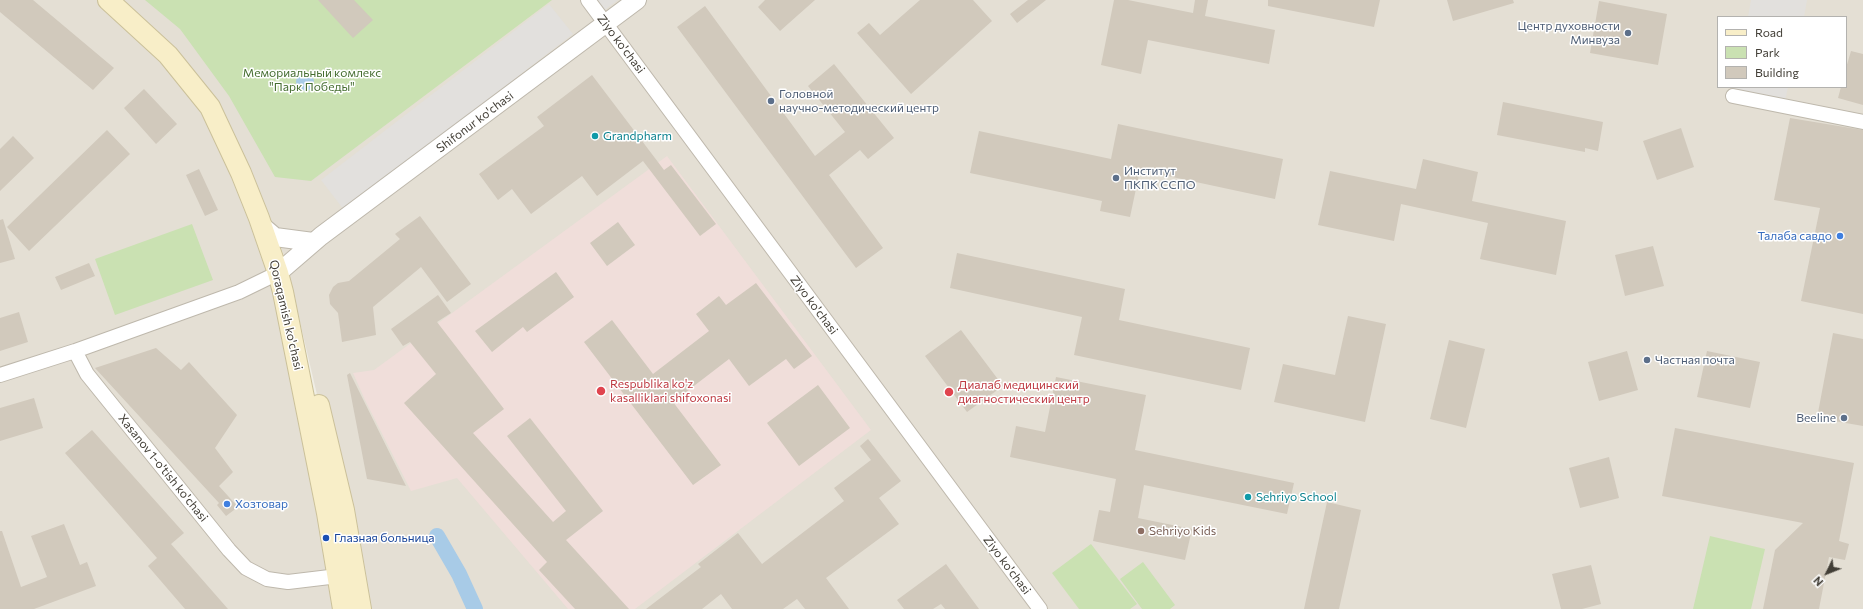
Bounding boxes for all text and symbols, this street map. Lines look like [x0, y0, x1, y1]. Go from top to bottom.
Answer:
street label: Ziyo ko'chasi [594, 12, 648, 76]
legend [1717, 16, 1847, 88]
place label: Центр духовности Минвуза [1517, 19, 1620, 47]
text: Road [1755, 25, 1783, 39]
marker: Центр духовности Минвуза [1623, 28, 1633, 38]
text: Park [1755, 45, 1780, 59]
text: Building [1755, 65, 1799, 79]
park label: Мемориальный комлекс "Парк Победы" [243, 66, 381, 94]
place label: Головной научно-методический центр [779, 87, 939, 115]
street label: Shifonur ko'chasi [434, 88, 516, 156]
marker: Головной научно-методический центр [766, 96, 776, 106]
place label: Grandpharm [603, 129, 672, 143]
marker: Grandpharm [590, 131, 600, 141]
place label: Институт ПКПК ССПО [1124, 164, 1196, 192]
marker: Институт ПКПК ССПО [1111, 173, 1121, 183]
place label: Талаба савдо [1757, 229, 1832, 243]
marker: Талаба савдо [1835, 231, 1845, 241]
street label: Qoraqamish ko'chasi [266, 258, 306, 372]
street label: Ziyo ko'chasi [787, 273, 841, 337]
place label: Частная почта [1655, 353, 1735, 367]
marker: Частная почта [1642, 355, 1652, 365]
place label: Respublika ko'z kasalliklari shifoxonasi [610, 377, 731, 405]
place label: Диалаб медицинский диагностический центр [958, 378, 1090, 406]
marker: Respublika ko'z kasalliklari shifoxonasi [595, 385, 607, 397]
marker: Диалаб медицинский диагностический центр [943, 386, 955, 398]
street label: Xasanov 1-o'tish ko'chasi [115, 411, 211, 525]
place label: Beeline [1796, 411, 1836, 425]
marker: Beeline [1839, 413, 1849, 423]
place label: Sehriyo School [1256, 490, 1337, 504]
marker: Sehriyo School [1243, 492, 1253, 502]
place label: Хозтовар [235, 497, 288, 511]
marker: Хозтовар [222, 499, 232, 509]
place label: Sehriyo Kids [1149, 524, 1216, 538]
marker: Sehriyo Kids [1136, 526, 1146, 536]
place label: Глазная больница [334, 531, 435, 545]
marker: Глазная больница [321, 533, 331, 543]
street label: Ziyo ko'chasi [980, 533, 1034, 597]
north arrow [1807, 553, 1847, 593]
text: N [1810, 574, 1825, 589]

